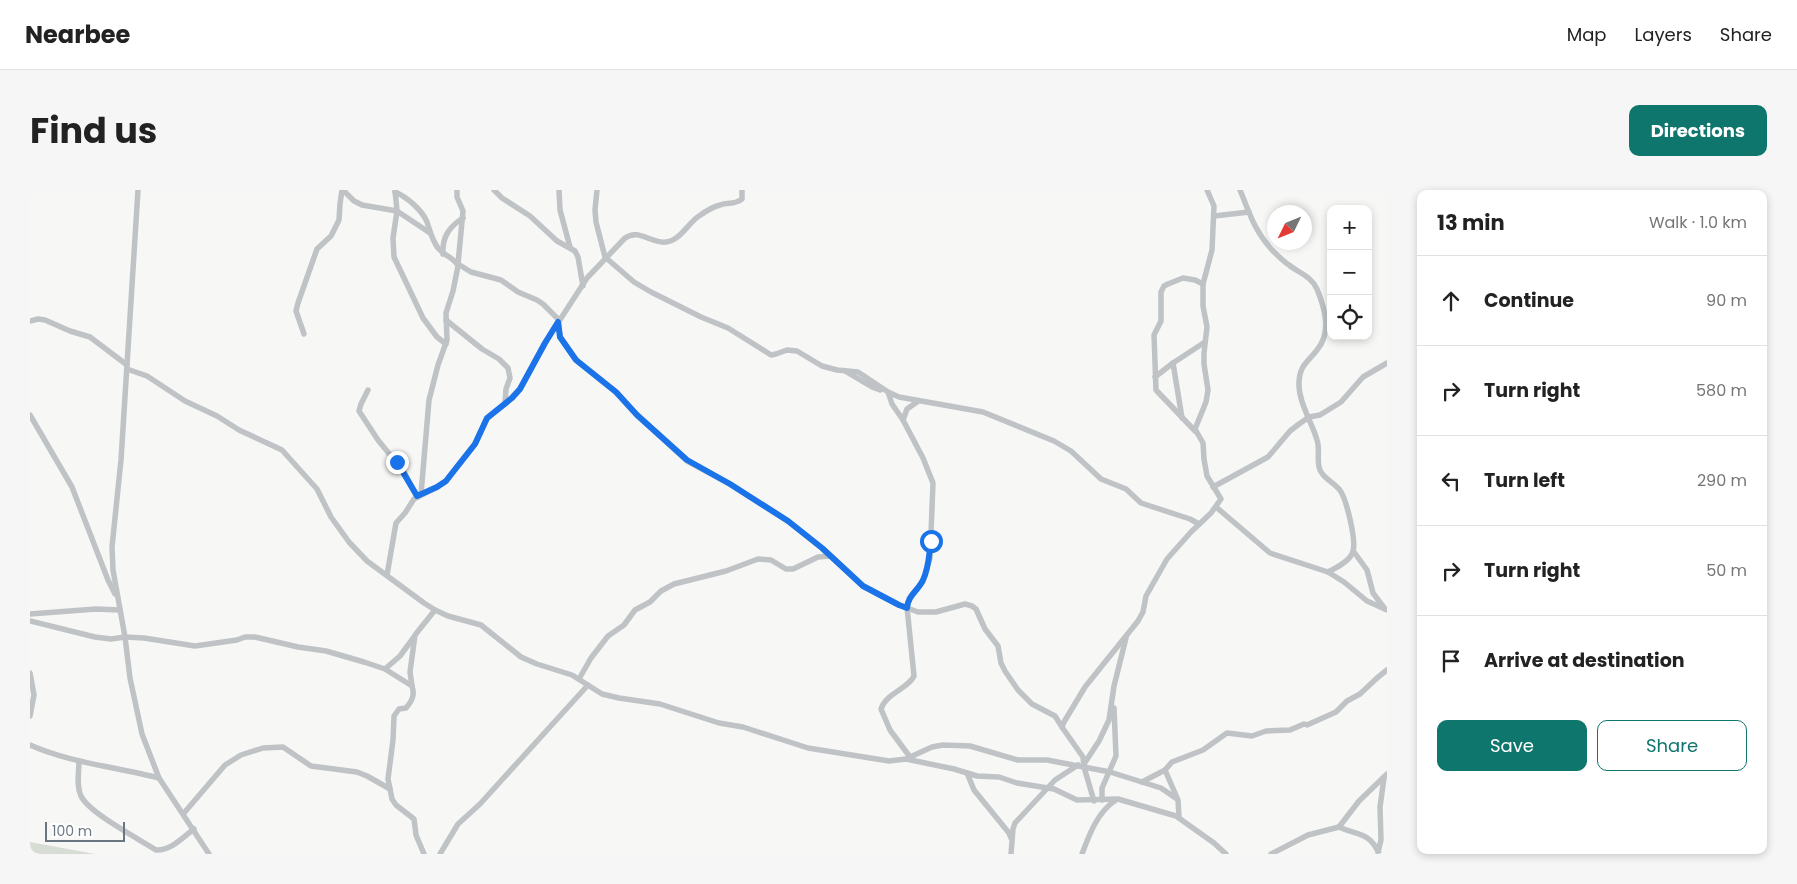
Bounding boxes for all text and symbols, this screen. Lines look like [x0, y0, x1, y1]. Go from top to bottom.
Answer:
text: Nearbee [25, 18, 130, 51]
text: Map [1567, 22, 1607, 47]
text: Layers [1635, 22, 1692, 47]
text: Share [1720, 22, 1772, 47]
button: Directions [1629, 105, 1767, 156]
text: Find us [30, 106, 157, 155]
north arrow [1267, 205, 1312, 250]
map controls [1327, 205, 1372, 340]
button: + [1327, 205, 1372, 250]
text: 13 min [1437, 208, 1505, 237]
text: Walk · 1.0 km [1649, 211, 1747, 234]
button: − [1327, 250, 1372, 295]
icon: ahead [1437, 287, 1465, 315]
text: Continue [1484, 287, 1574, 314]
text: 90 m [1706, 289, 1747, 312]
button: locate [1327, 295, 1372, 340]
icon: right [1437, 377, 1465, 405]
text: Turn right [1484, 377, 1580, 404]
text: 580 m [1696, 379, 1747, 402]
route end [386, 451, 409, 474]
icon: left [1437, 467, 1465, 495]
text: Turn left [1484, 467, 1565, 494]
text: 290 m [1697, 469, 1747, 492]
route start [920, 530, 943, 553]
icon: right [1437, 557, 1465, 585]
text: Turn right [1484, 557, 1580, 584]
text: 50 m [1706, 559, 1747, 582]
icon: arrive [1437, 647, 1465, 675]
text: Arrive at destination [1484, 647, 1685, 674]
button: Save [1437, 720, 1587, 771]
button: Share [1597, 720, 1747, 771]
scale bar [45, 819, 125, 842]
text: 100 m [52, 821, 92, 841]

